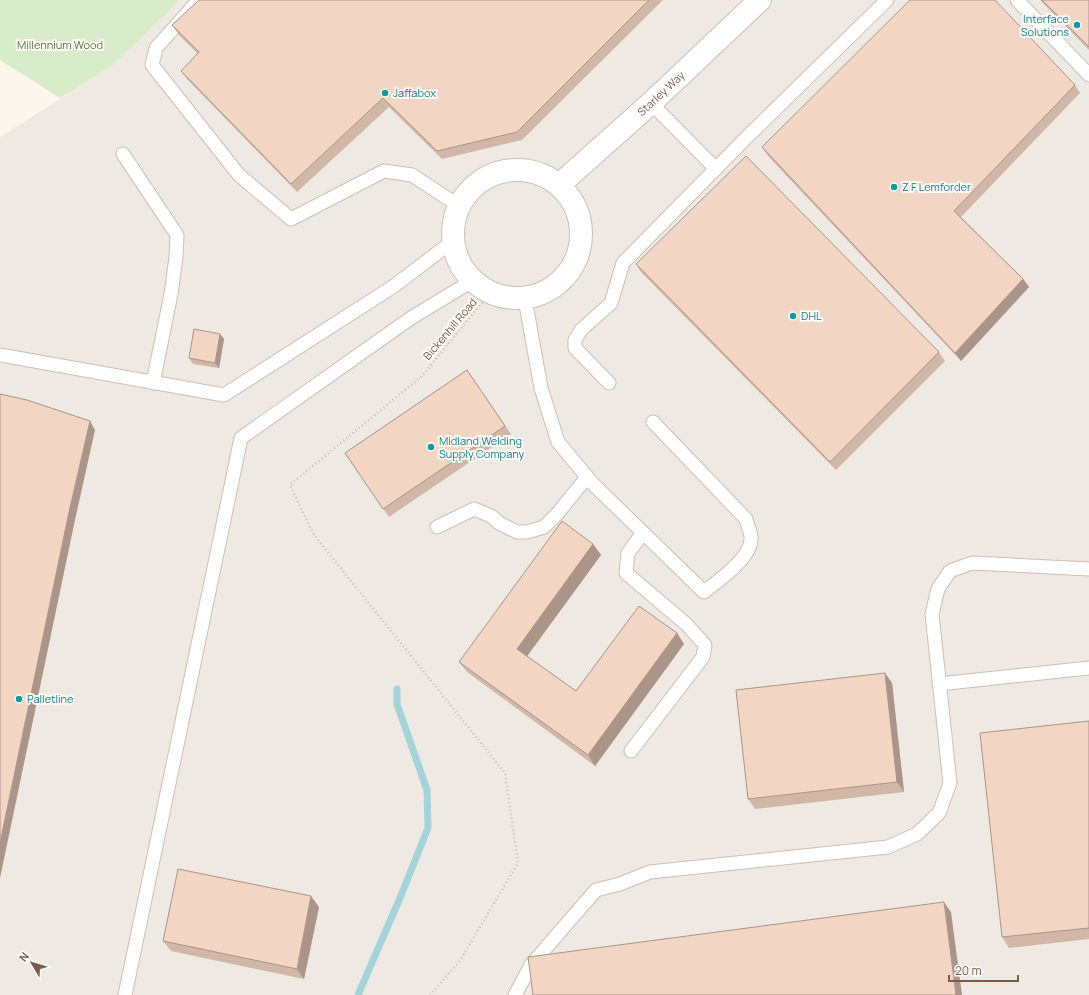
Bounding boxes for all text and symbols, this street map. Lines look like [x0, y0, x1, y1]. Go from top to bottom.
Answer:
place label: Interface Solutions [1021, 11, 1070, 39]
marker: Interface Solutions [1072, 20, 1082, 30]
park label: Millennium Wood [17, 37, 103, 52]
street label: Starley Way [634, 67, 688, 119]
place label: Jaffabox [393, 85, 436, 100]
marker: Jaffabox [380, 88, 390, 98]
place label: Z F Lemforder [902, 179, 971, 194]
marker: Z F Lemforder [889, 182, 899, 192]
street label: Bickenhill Road [419, 295, 480, 363]
place label: DHL [801, 308, 822, 323]
marker: DHL [788, 311, 798, 321]
place label: Midland Welding Supply Company [439, 433, 525, 461]
marker: Midland Welding Supply Company [426, 442, 436, 452]
place label: Palletline [27, 691, 74, 706]
marker: Palletline [14, 694, 24, 704]
north arrow [12, 943, 52, 983]
text: N [15, 949, 32, 964]
scale bar [949, 957, 1018, 983]
text: 20 m [955, 962, 982, 979]

